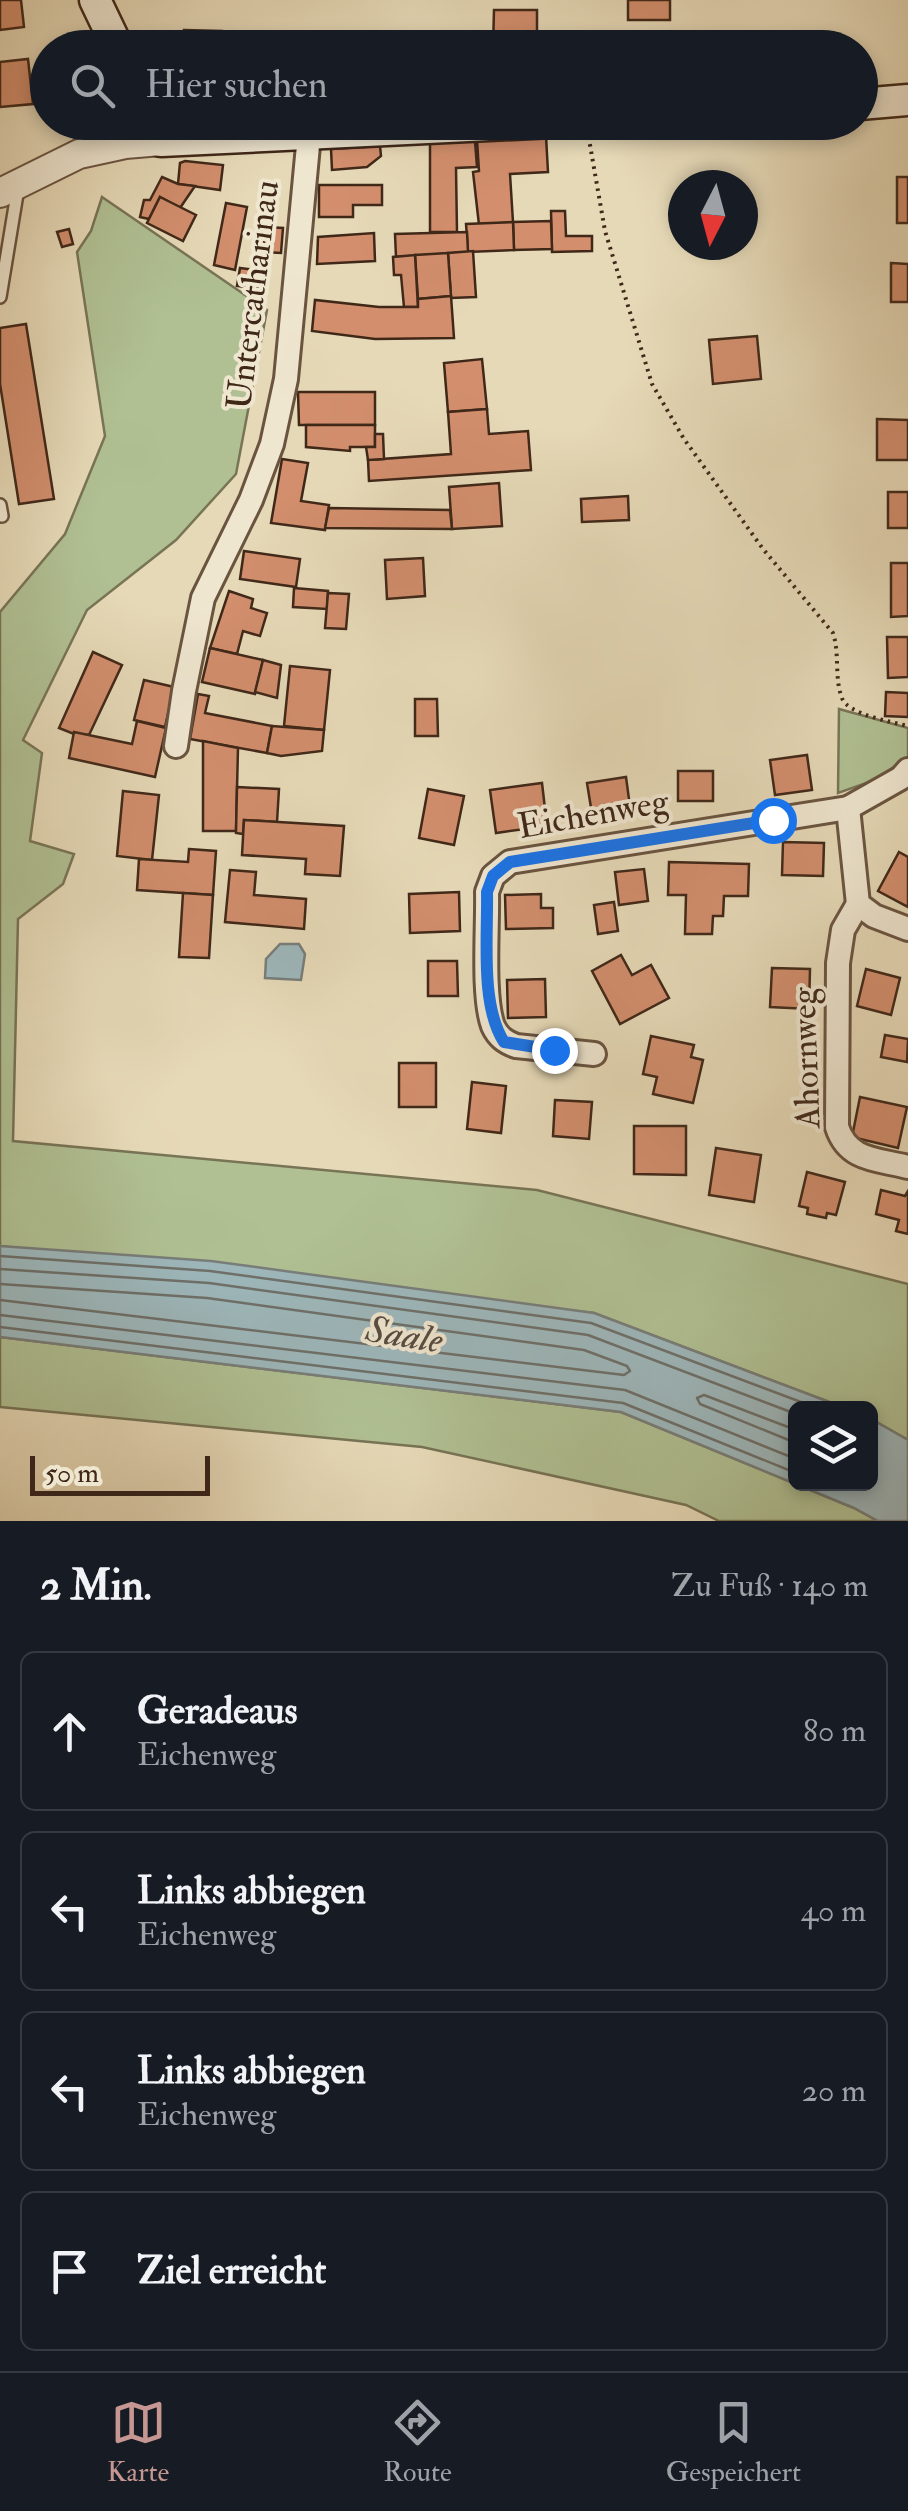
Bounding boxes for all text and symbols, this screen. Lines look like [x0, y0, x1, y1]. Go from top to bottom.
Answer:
search box [30, 30, 878, 140]
icon: search [65, 58, 120, 113]
text: Hier suchen [145, 61, 328, 109]
north arrow [668, 170, 758, 260]
street label: Untercatharinau [217, 178, 289, 412]
street label: Eichenweg [514, 779, 673, 849]
route start [751, 798, 797, 844]
street label: Ahornweg [782, 986, 830, 1130]
route end [532, 1028, 578, 1074]
water label: Saale [361, 1305, 446, 1365]
map controls [788, 1401, 878, 1491]
button: layers [788, 1401, 878, 1491]
scale bar [30, 1451, 210, 1496]
text: 50 m [45, 1456, 99, 1491]
text: 2 Min. [40, 1560, 152, 1612]
text: Zu Fuß · 140 m [671, 1566, 868, 1606]
text: Geradeaus [137, 1687, 298, 1735]
icon: ahead [42, 1704, 97, 1759]
text: 80 m [803, 1711, 866, 1751]
text: Eichenweg [137, 1735, 276, 1775]
text: Links abbiegen [137, 1867, 366, 1915]
icon: left [42, 1884, 97, 1939]
text: 40 m [801, 1891, 866, 1931]
text: Eichenweg [137, 1915, 276, 1955]
text: Links abbiegen [137, 2047, 366, 2095]
icon: left [42, 2064, 97, 2119]
text: 20 m [802, 2071, 866, 2111]
text: Eichenweg [137, 2095, 276, 2135]
icon: arrive [42, 2244, 97, 2299]
text: Ziel erreicht [137, 2247, 326, 2295]
tab: Karte [107, 2395, 169, 2490]
tab: Route [383, 2395, 452, 2490]
tab: Gespeichert [666, 2395, 801, 2490]

